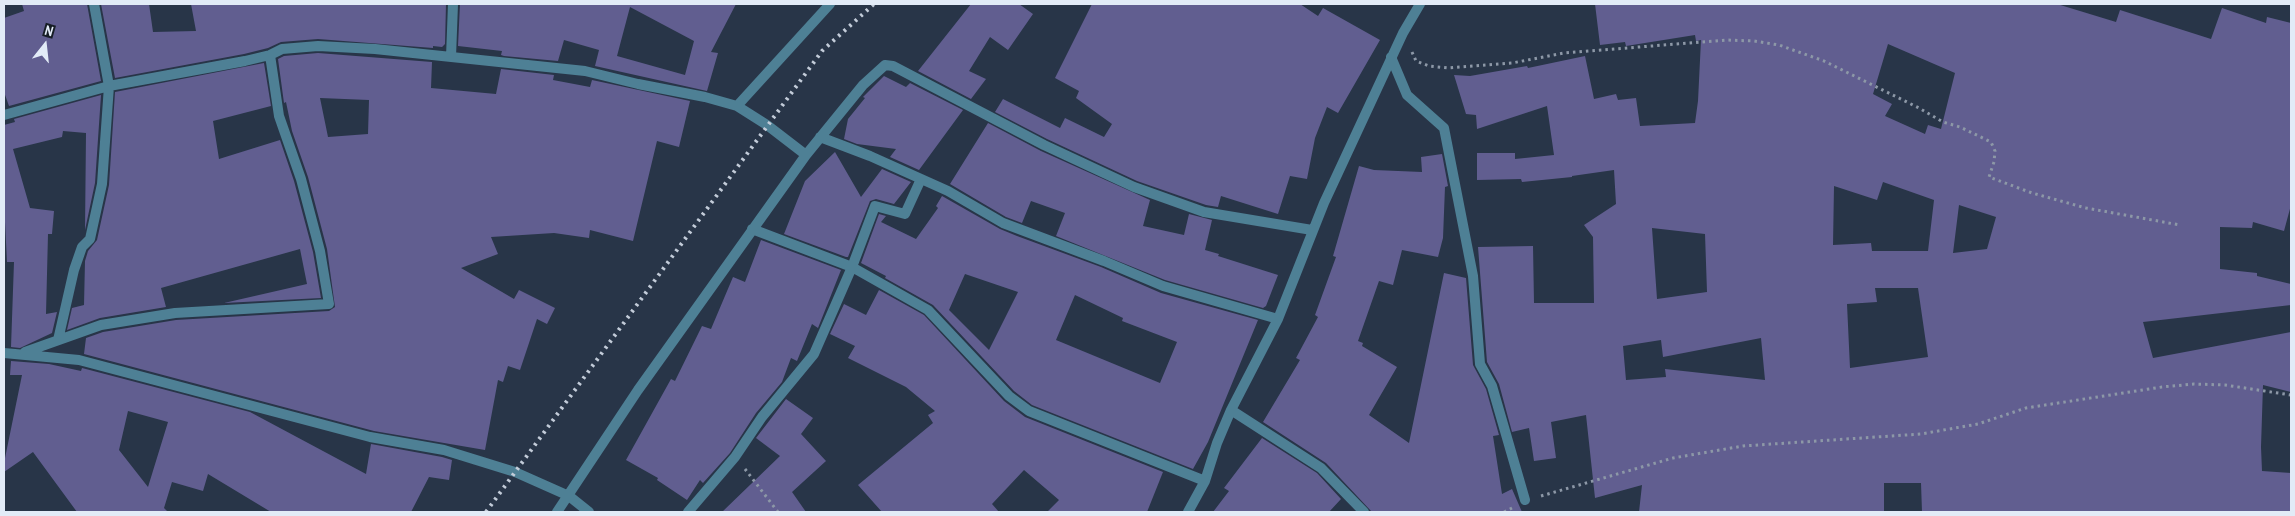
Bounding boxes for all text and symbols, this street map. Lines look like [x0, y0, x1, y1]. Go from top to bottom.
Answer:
north arrow [20, 20, 70, 70]
text: N [43, 21, 56, 40]

